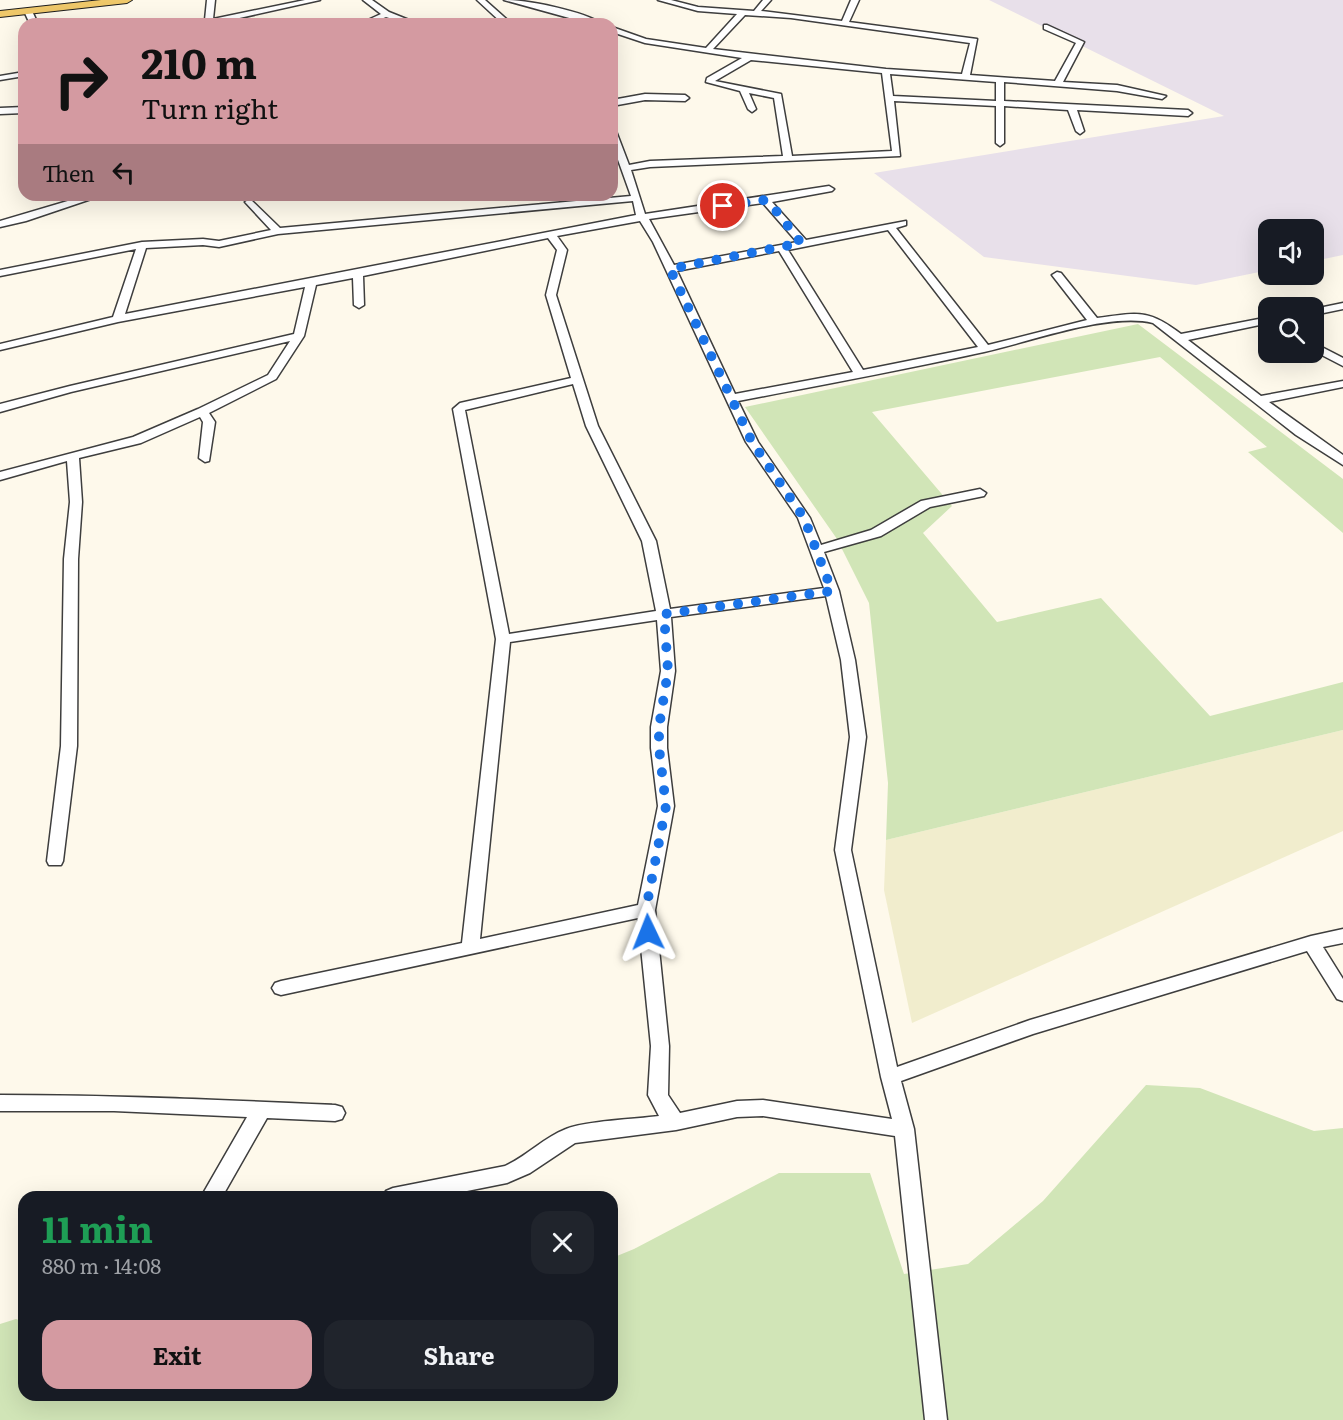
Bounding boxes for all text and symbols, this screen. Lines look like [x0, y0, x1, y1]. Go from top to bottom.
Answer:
text: 210 m [141, 30, 257, 92]
icon: right [42, 42, 120, 120]
text: Turn right [141, 87, 278, 127]
text: Then [42, 156, 95, 189]
icon: left [107, 156, 140, 189]
pin [697, 180, 748, 231]
icon: arrive [706, 189, 739, 222]
map controls [1258, 219, 1324, 363]
button: sound [1258, 219, 1324, 285]
button: search [1258, 297, 1324, 363]
position arrow [616, 900, 680, 964]
text: 11 min [42, 1201, 153, 1254]
button: close [531, 1211, 594, 1274]
text: 880 m · 14:08 [42, 1250, 161, 1280]
button: Exit [42, 1320, 312, 1389]
button: Share [324, 1320, 594, 1389]

